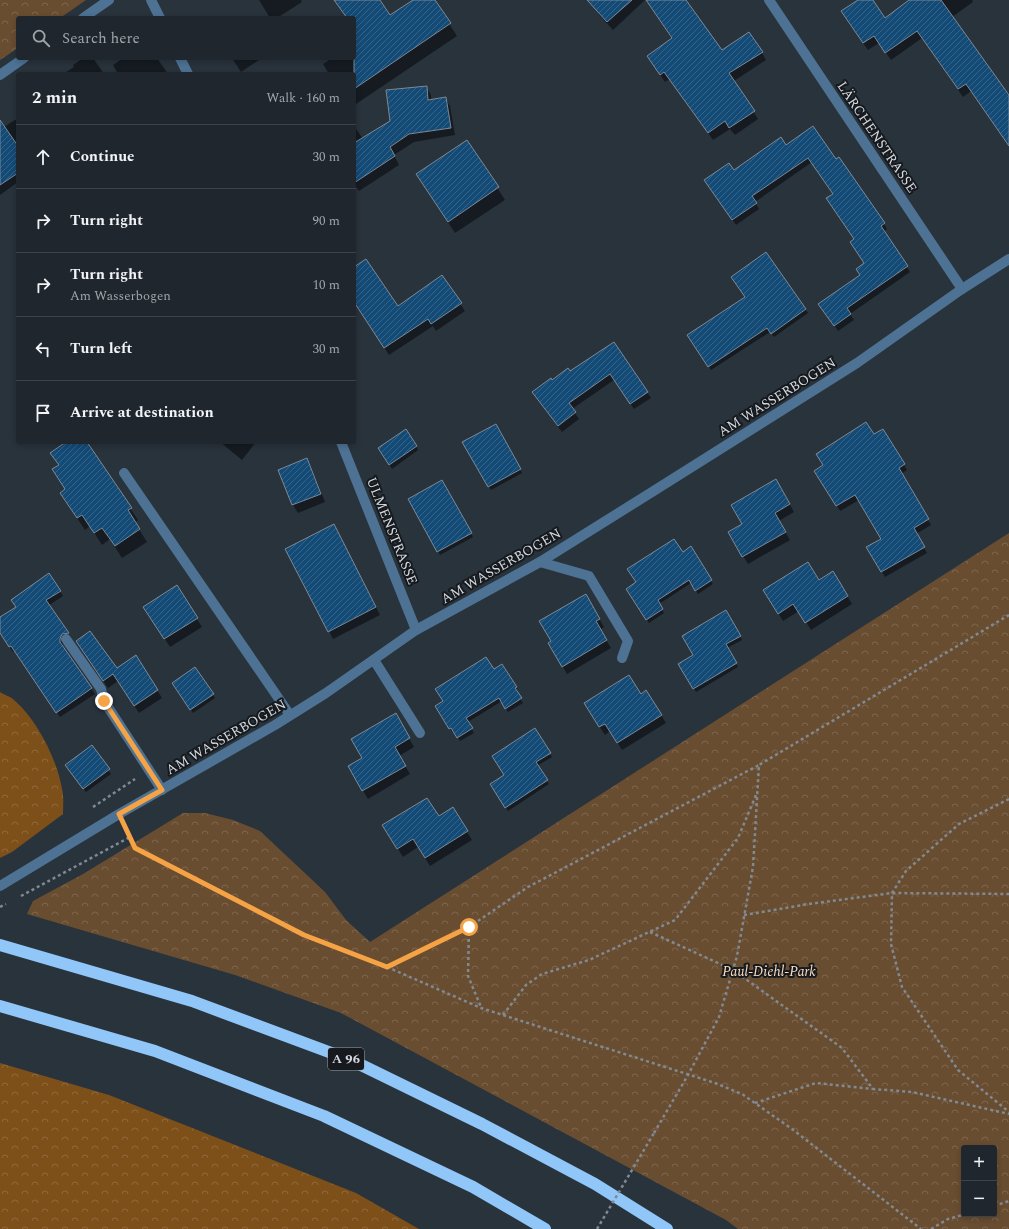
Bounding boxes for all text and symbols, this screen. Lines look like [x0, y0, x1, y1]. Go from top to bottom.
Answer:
search box [16, 16, 356, 60]
icon: search [30, 27, 52, 49]
text: Search here [62, 27, 140, 50]
street label: LÄRCHENSTRASSE [832, 77, 922, 197]
text: 2 min [32, 85, 77, 111]
text: Walk · 160 m [266, 88, 340, 108]
text: Continue [70, 145, 135, 168]
icon: ahead [32, 146, 54, 168]
text: 30 m [313, 147, 340, 167]
text: Turn right [70, 209, 143, 232]
icon: right [32, 210, 54, 232]
text: 90 m [313, 211, 340, 231]
text: Turn right [70, 263, 143, 286]
icon: right [32, 274, 54, 296]
text: 10 m [313, 275, 340, 295]
text: Am Wasserbogen [70, 286, 171, 306]
text: Turn left [70, 337, 132, 360]
icon: left [32, 338, 54, 360]
text: 30 m [313, 339, 340, 359]
street label: AM WASSERBOGEN [714, 352, 840, 442]
text: Arrive at destination [70, 401, 214, 424]
icon: arrive [32, 402, 54, 424]
street label: ULMENSTRASSE [361, 474, 423, 588]
street label: AM WASSERBOGEN [437, 523, 565, 609]
route end [95, 692, 113, 710]
street label: AM WASSERBOGEN [162, 694, 290, 780]
route start [460, 918, 478, 936]
park label: Paul-Diehl-Park [722, 961, 816, 982]
road number: A 96 [328, 1048, 364, 1070]
map controls [961, 1145, 997, 1217]
button: + [961, 1145, 997, 1181]
button: − [961, 1181, 997, 1217]

